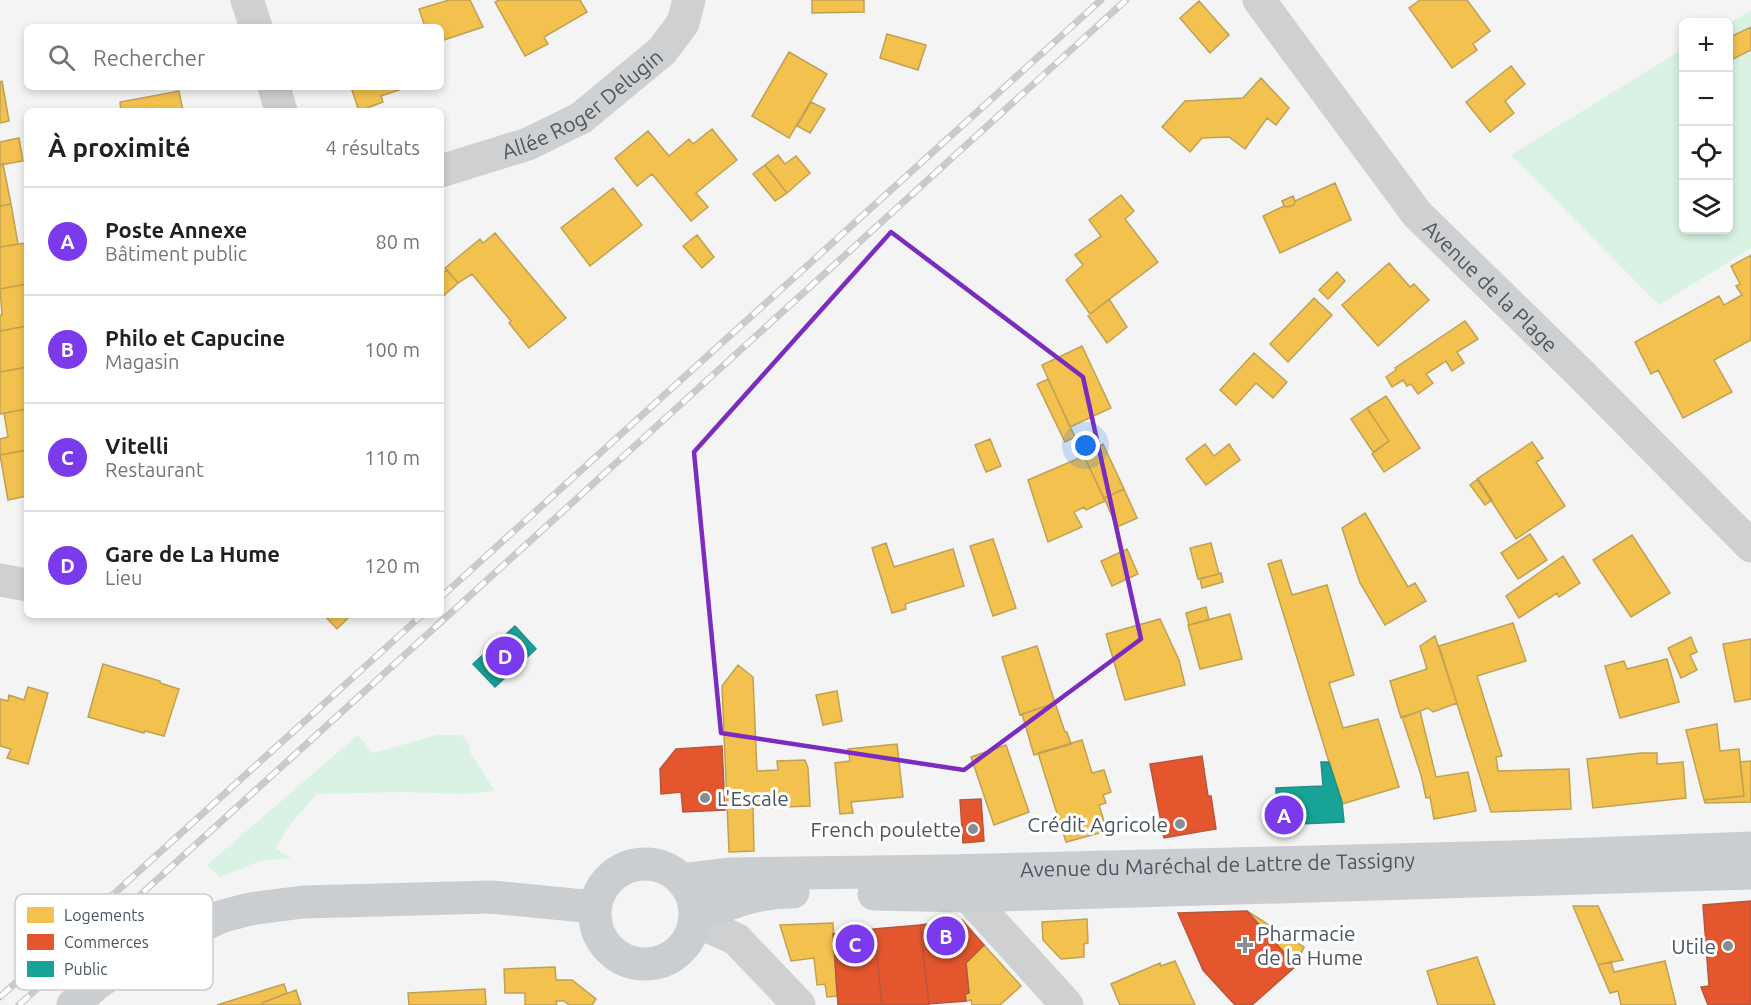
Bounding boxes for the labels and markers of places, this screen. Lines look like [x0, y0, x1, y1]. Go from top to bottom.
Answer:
pin: D [486, 634, 524, 678]
place label: L'Escale [717, 786, 789, 810]
marker: L'Escale [698, 791, 712, 805]
pin: A [1264, 792, 1304, 838]
place label: Crédit Agricole [1027, 812, 1168, 836]
place label: French poulette [811, 817, 961, 841]
marker: Crédit Agricole [1173, 817, 1187, 831]
marker: French poulette [966, 822, 980, 836]
pin: B [926, 914, 966, 958]
place label: Pharmacie de la Hume [1257, 921, 1363, 969]
pin: C [836, 922, 874, 966]
place label: Utile [1671, 934, 1716, 958]
marker: Pharmacie de la Hume [1238, 938, 1252, 952]
marker: Utile [1721, 939, 1735, 953]

